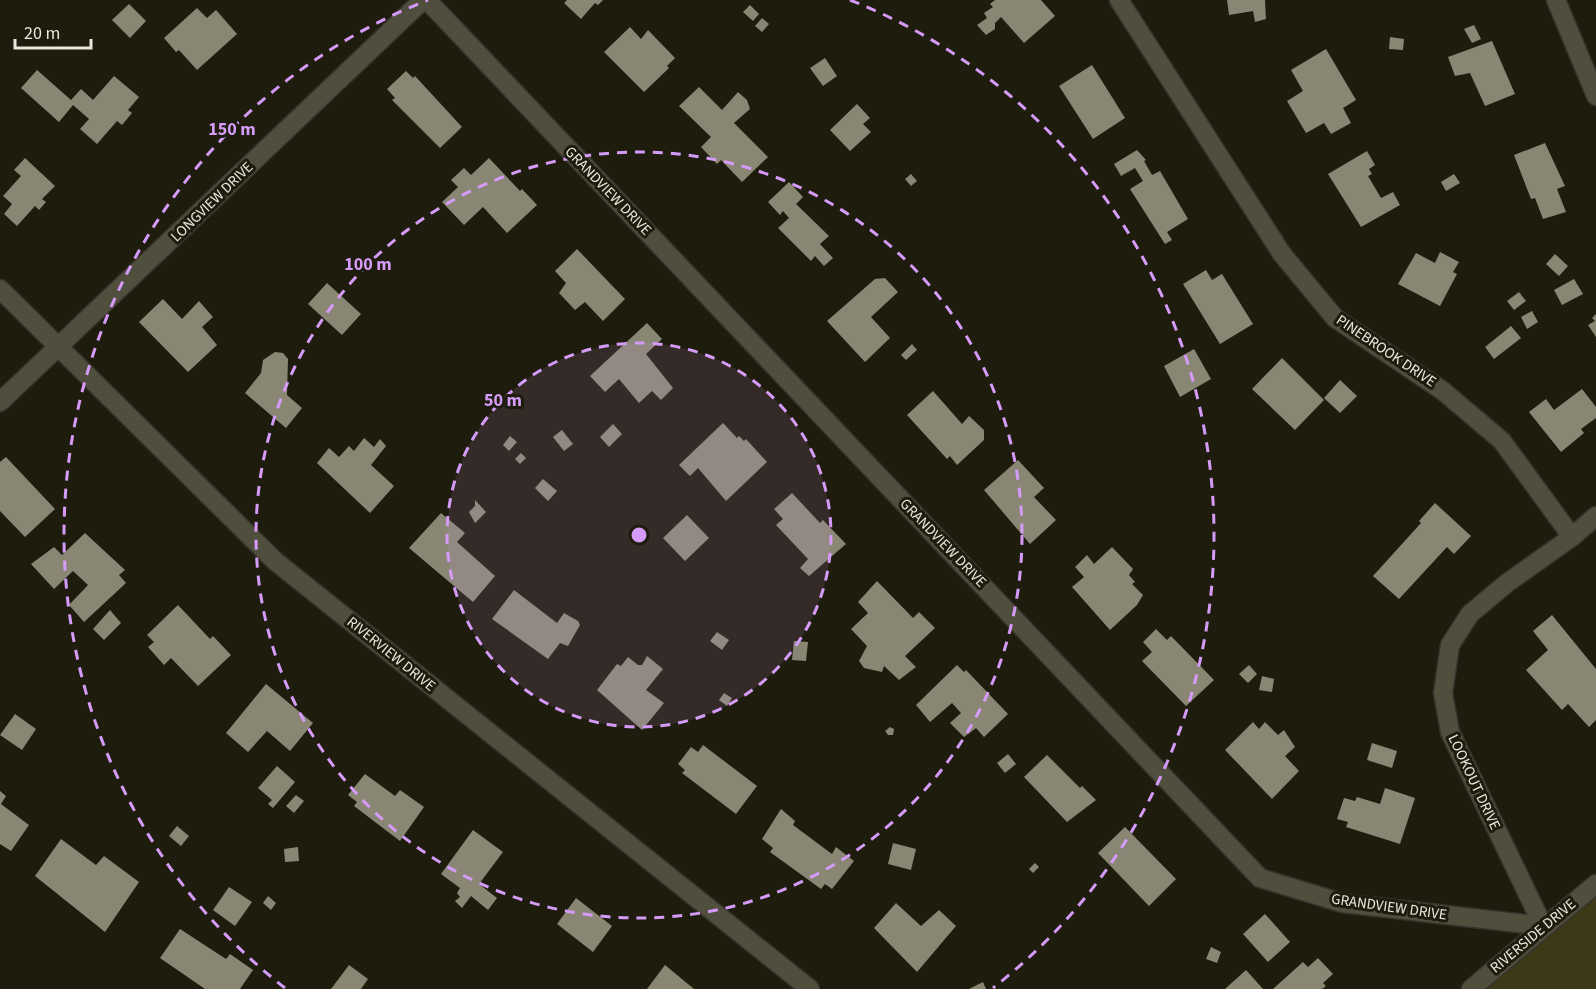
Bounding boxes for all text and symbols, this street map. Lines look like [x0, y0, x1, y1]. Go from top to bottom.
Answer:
scale bar [15, 12, 92, 50]
text: 20 m [24, 21, 60, 46]
text: 150 m [208, 117, 256, 142]
street label: GRANDVIEW DRIVE [560, 142, 656, 240]
street label: LONGVIEW DRIVE [166, 157, 258, 247]
text: 100 m [344, 252, 392, 277]
street label: PINEBROOK DRIVE [1332, 310, 1440, 392]
text: 50 m [484, 388, 522, 413]
street label: GRANDVIEW DRIVE [895, 494, 991, 592]
centre of rings [629, 525, 649, 545]
street label: RIVERVIEW DRIVE [342, 612, 440, 696]
street label: LOOKOUT DRIVE [1443, 731, 1505, 833]
street label: GRANDVIEW DRIVE [1330, 889, 1448, 926]
street label: RIVERSIDE DRIVE [1486, 894, 1580, 978]

